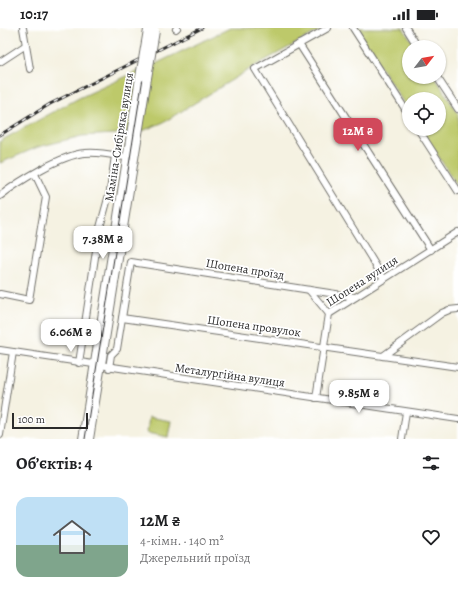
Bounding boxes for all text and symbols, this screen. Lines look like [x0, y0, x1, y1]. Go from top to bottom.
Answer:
text: 10:17 [20, 4, 48, 24]
north arrow [402, 40, 446, 84]
map controls [402, 40, 446, 136]
street label: Маміна-Сибіряка вулиця [101, 71, 137, 203]
button: locate [402, 92, 446, 136]
pin: 12M ₴ [330, 118, 386, 152]
text: 12M ₴ [342, 122, 374, 139]
pin: 7.38M ₴ [66, 226, 140, 260]
text: 7.38M ₴ [82, 230, 124, 247]
street label: Шопена вулиця [323, 252, 401, 310]
street label: Шопена проїзд [205, 255, 286, 283]
street label: Шопена провулок [206, 312, 302, 340]
pin: 6.06M ₴ [34, 319, 108, 353]
text: 6.06M ₴ [50, 323, 92, 340]
street label: Металургійна вулиця [174, 359, 286, 391]
pin: 9.85M ₴ [322, 380, 396, 414]
text: 9.85M ₴ [338, 384, 380, 401]
scale bar [12, 411, 88, 430]
text: 100 m [18, 412, 45, 427]
text: Об’єктів: 4 [16, 452, 92, 475]
icon: filters [420, 452, 442, 474]
text: 12M ₴ [140, 509, 181, 532]
icon: home [48, 513, 96, 561]
icon: heart [420, 526, 442, 548]
text: 4-кімн. · 140 m² [140, 532, 224, 549]
text: Джерельний проїзд [140, 549, 250, 566]

